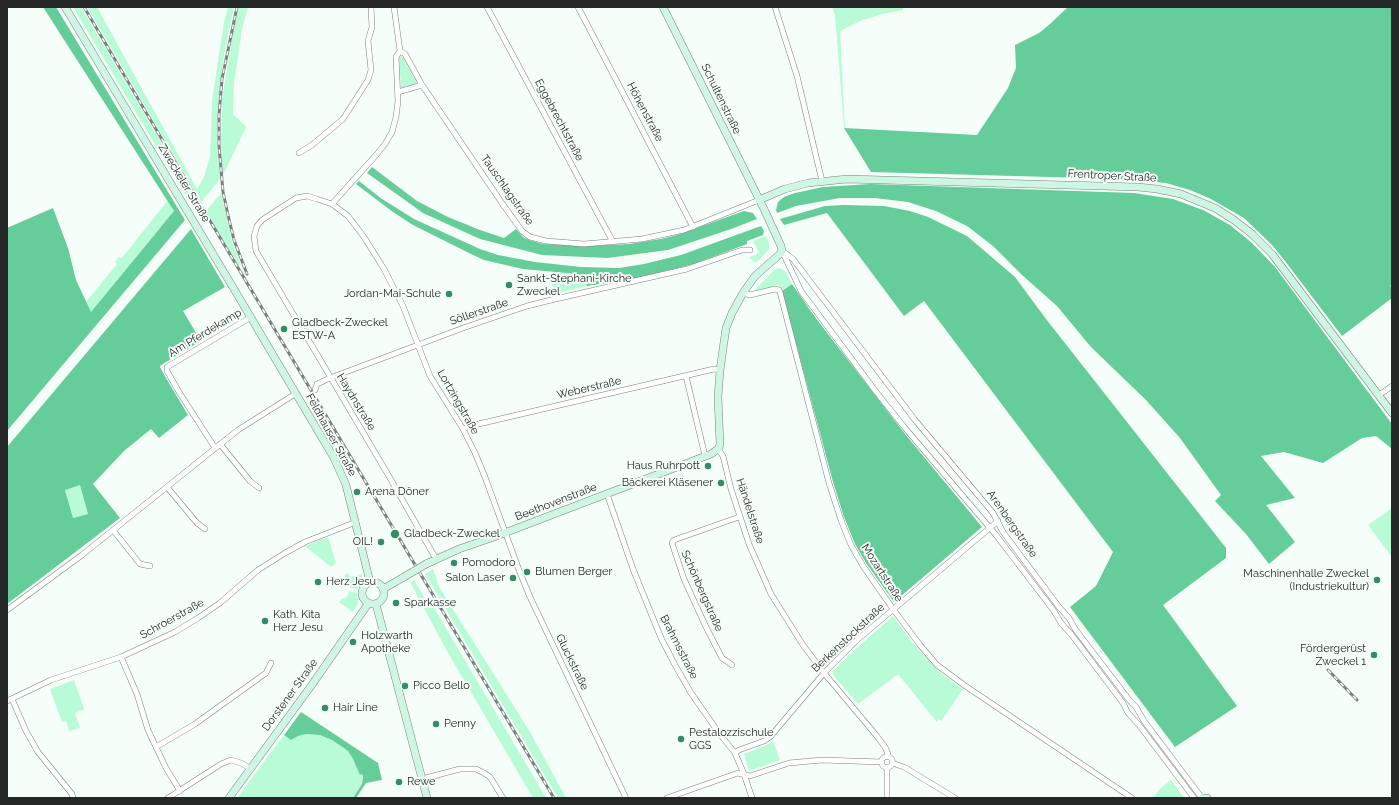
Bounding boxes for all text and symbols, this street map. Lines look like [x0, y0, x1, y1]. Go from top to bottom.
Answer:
street label: Schultenstraße [698, 62, 744, 136]
street label: Eggebrechtstraße [532, 77, 586, 163]
street label: Höhenstraße [624, 80, 666, 144]
street label: Zweckeler Straße [156, 142, 212, 224]
street label: Tauschlagstraße [478, 152, 536, 228]
street label: Frentroper Straße [1067, 167, 1157, 185]
place label: Sankt-Stephani-Kirche Zweckel [517, 272, 632, 298]
marker: Sankt-Stephani-Kirche Zweckel [504, 280, 514, 290]
place label: Jordan-Mai-Schule [344, 287, 441, 301]
marker: Jordan-Mai-Schule [444, 289, 454, 299]
street label: Söllerstraße [448, 296, 510, 328]
street label: Am Pferdekamp [166, 306, 244, 360]
place label: Gladbeck-Zweckel ESTW-A [292, 316, 388, 342]
marker: Gladbeck-Zweckel ESTW-A [279, 324, 289, 334]
street label: Lortzingstraße [434, 367, 482, 437]
street label: Haydnstraße [334, 371, 378, 433]
street label: Weberstraße [556, 374, 622, 402]
street label: Feldhauser Straße [303, 391, 359, 479]
place label: Haus Ruhrpott [627, 459, 700, 473]
marker: Haus Ruhrpott [703, 461, 713, 471]
place label: Bäckerei Kläsener [622, 476, 713, 490]
street label: Händelstraße [733, 477, 767, 545]
marker: Bäckerei Kläsener [716, 478, 726, 488]
street label: Beethovenstraße [513, 480, 599, 524]
place label: Arena Döner [365, 485, 429, 499]
marker: Arena Döner [352, 487, 362, 497]
street label: Arenbergstraße [984, 488, 1040, 560]
place label: Gladbeck-Zweckel [404, 527, 500, 541]
marker: Gladbeck-Zweckel [389, 528, 401, 540]
place label: OIL! [353, 535, 373, 549]
marker: OIL! [376, 537, 386, 547]
street label: Mozartstraße [858, 542, 906, 604]
street label: Schönbergstraße [678, 548, 726, 634]
place label: Pomodoro [462, 556, 516, 570]
marker: Pomodoro [449, 558, 459, 568]
place label: Blumen Berger [535, 565, 612, 579]
marker: Blumen Berger [522, 567, 532, 577]
place label: Maschinenhalle Zweckel (Industriekultur) [1243, 567, 1369, 593]
place label: Salon Laser [446, 571, 505, 585]
marker: Salon Laser [508, 573, 518, 583]
place label: Herz Jesu [326, 575, 376, 589]
marker: Maschinenhalle Zweckel (Industriekultur) [1372, 575, 1382, 585]
marker: Herz Jesu [313, 577, 323, 587]
street label: Schroerstraße [138, 596, 206, 642]
place label: Sparkasse [404, 596, 456, 610]
marker: Sparkasse [391, 598, 401, 608]
street label: Berkenstockstraße [809, 601, 887, 675]
place label: Kath. Kita Herz Jesu [273, 608, 323, 634]
street label: Brahmsstraße [657, 613, 701, 681]
marker: Kath. Kita Herz Jesu [260, 616, 270, 626]
place label: Holzwarth Apotheke [361, 629, 413, 655]
street label: Gluckstraße [553, 632, 591, 692]
marker: Holzwarth Apotheke [348, 637, 358, 647]
place label: Fördergerüst Zweckel 1 [1300, 642, 1366, 668]
marker: Fördergerüst Zweckel 1 [1369, 650, 1379, 660]
street label: Dorstener Straße [259, 656, 321, 734]
place label: Picco Bello [413, 679, 470, 693]
marker: Picco Bello [400, 681, 410, 691]
place label: Hair Line [333, 701, 378, 715]
marker: Hair Line [320, 703, 330, 713]
place label: Penny [444, 717, 476, 731]
marker: Penny [431, 719, 441, 729]
place label: Pestalozzischule GGS [689, 726, 774, 752]
marker: Pestalozzischule GGS [676, 734, 686, 744]
place label: Rewe [407, 775, 436, 789]
marker: Rewe [394, 777, 404, 787]

